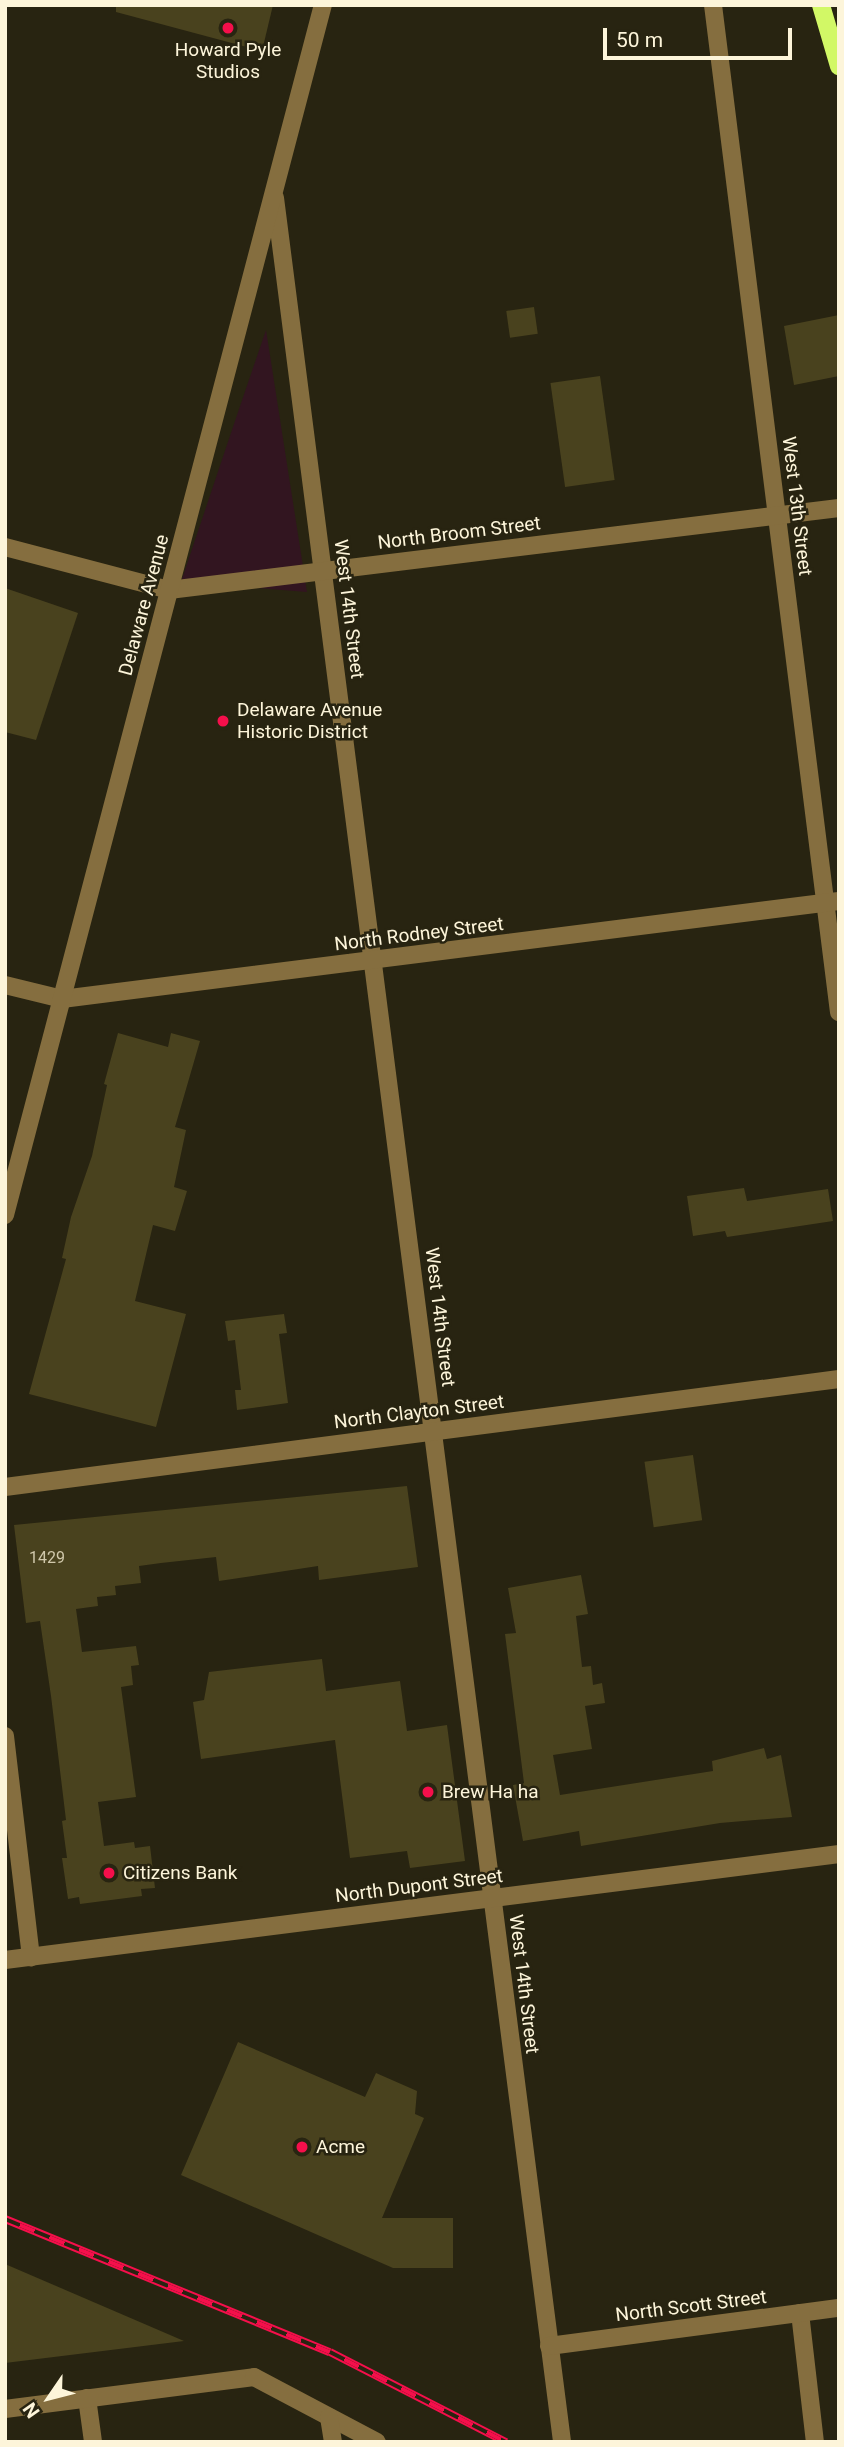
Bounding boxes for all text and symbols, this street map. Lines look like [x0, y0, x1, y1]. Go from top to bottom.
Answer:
scale bar [606, 14, 795, 58]
marker: Howard Pyle Studios [220, 20, 236, 36]
text: 50 m [616, 28, 663, 52]
place label: Howard Pyle Studios [175, 39, 281, 83]
street label: West 13th Street [777, 435, 817, 577]
street label: North Broom Street [376, 512, 542, 554]
street label: Delaware Avenue [114, 532, 174, 678]
street label: West 14th Street [329, 538, 369, 680]
place label: Delaware Avenue Historic District [237, 699, 382, 743]
marker: Delaware Avenue Historic District [215, 713, 231, 729]
street label: North Rodney Street [333, 912, 505, 956]
street label: West 14th Street [420, 1246, 460, 1388]
street label: North Clayton Street [333, 1390, 505, 1434]
house number: 1429 [29, 1548, 65, 1568]
place label: Brew Ha ha [442, 1781, 539, 1803]
marker: Brew Ha ha [420, 1784, 436, 1800]
place label: Citizens Bank [123, 1862, 237, 1884]
street label: North Dupont Street [334, 1864, 504, 1908]
marker: Citizens Bank [101, 1865, 117, 1881]
street label: West 14th Street [504, 1913, 544, 2055]
place label: Acme [316, 2136, 365, 2158]
marker: Acme [294, 2139, 310, 2155]
street label: North Scott Street [614, 2285, 768, 2327]
north arrow [14, 2363, 84, 2433]
text: N [18, 2398, 45, 2422]

